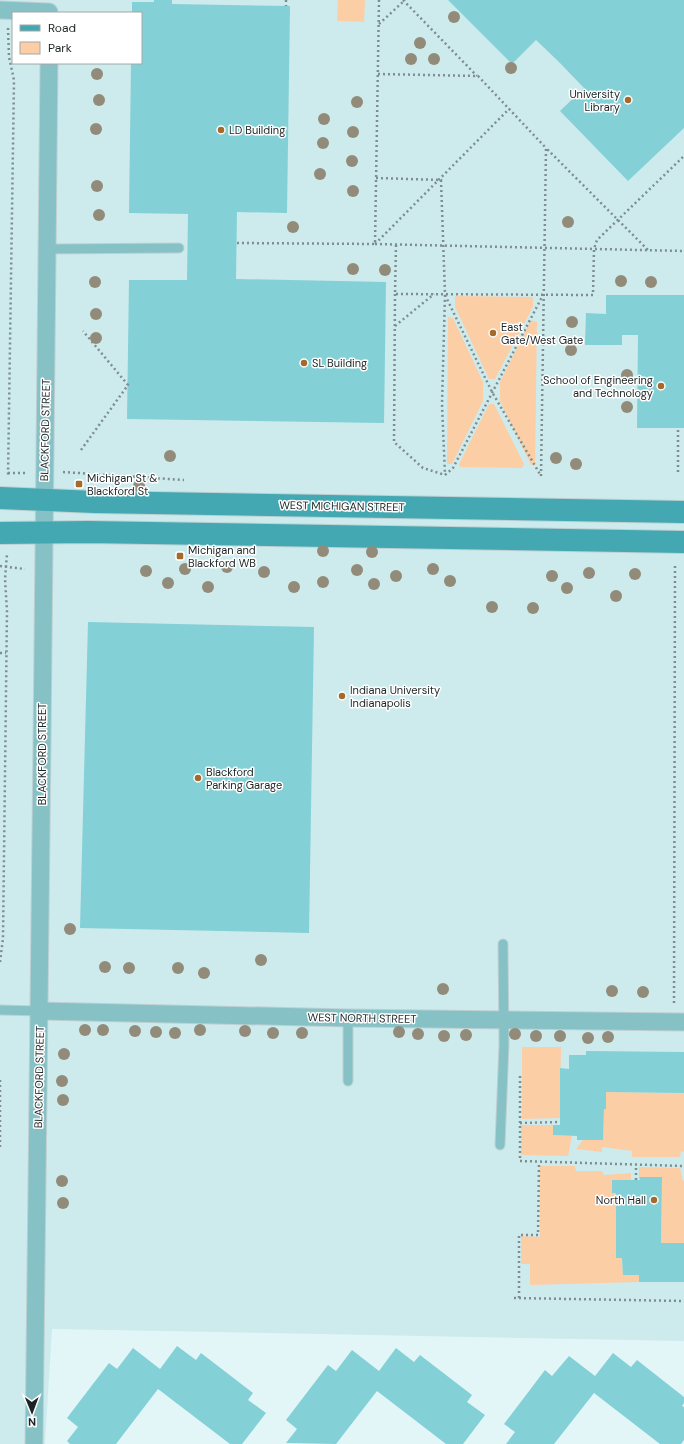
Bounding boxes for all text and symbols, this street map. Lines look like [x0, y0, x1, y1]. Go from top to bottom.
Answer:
legend [12, 12, 142, 64]
text: Road [48, 20, 76, 36]
text: Park [48, 40, 72, 56]
place label: University Library [569, 87, 620, 114]
marker: University Library [623, 95, 633, 105]
place label: LD Building [229, 123, 285, 137]
marker: LD Building [216, 125, 226, 135]
place label: East Gate/West Gate [501, 320, 583, 347]
marker: East Gate/West Gate [488, 328, 498, 338]
place label: SL Building [312, 356, 367, 370]
marker: SL Building [299, 358, 309, 368]
place label: School of Engineering and Technology [543, 373, 653, 400]
street label: BLACKFORD STREET [37, 379, 53, 481]
marker: School of Engineering and Technology [656, 381, 666, 391]
place label: Michigan St & Blackford St [87, 471, 157, 498]
marker: Michigan St & Blackford St [74, 479, 84, 489]
street label: WEST MICHIGAN STREET [279, 498, 405, 514]
place label: Michigan and Blackford WB [188, 543, 256, 570]
marker: Michigan and Blackford WB [175, 551, 185, 561]
place label: Indiana University Indianapolis [350, 683, 440, 710]
marker: Indiana University Indianapolis [337, 691, 347, 701]
street label: BLACKFORD STREET [35, 703, 49, 805]
place label: Blackford Parking Garage [206, 765, 282, 792]
marker: Blackford Parking Garage [193, 773, 203, 783]
street label: WEST NORTH STREET [307, 1010, 417, 1026]
street label: BLACKFORD STREET [31, 1026, 47, 1128]
place label: North Hall [596, 1193, 646, 1207]
marker: North Hall [649, 1195, 659, 1205]
north arrow [12, 1392, 52, 1432]
text: N [28, 1415, 36, 1429]

